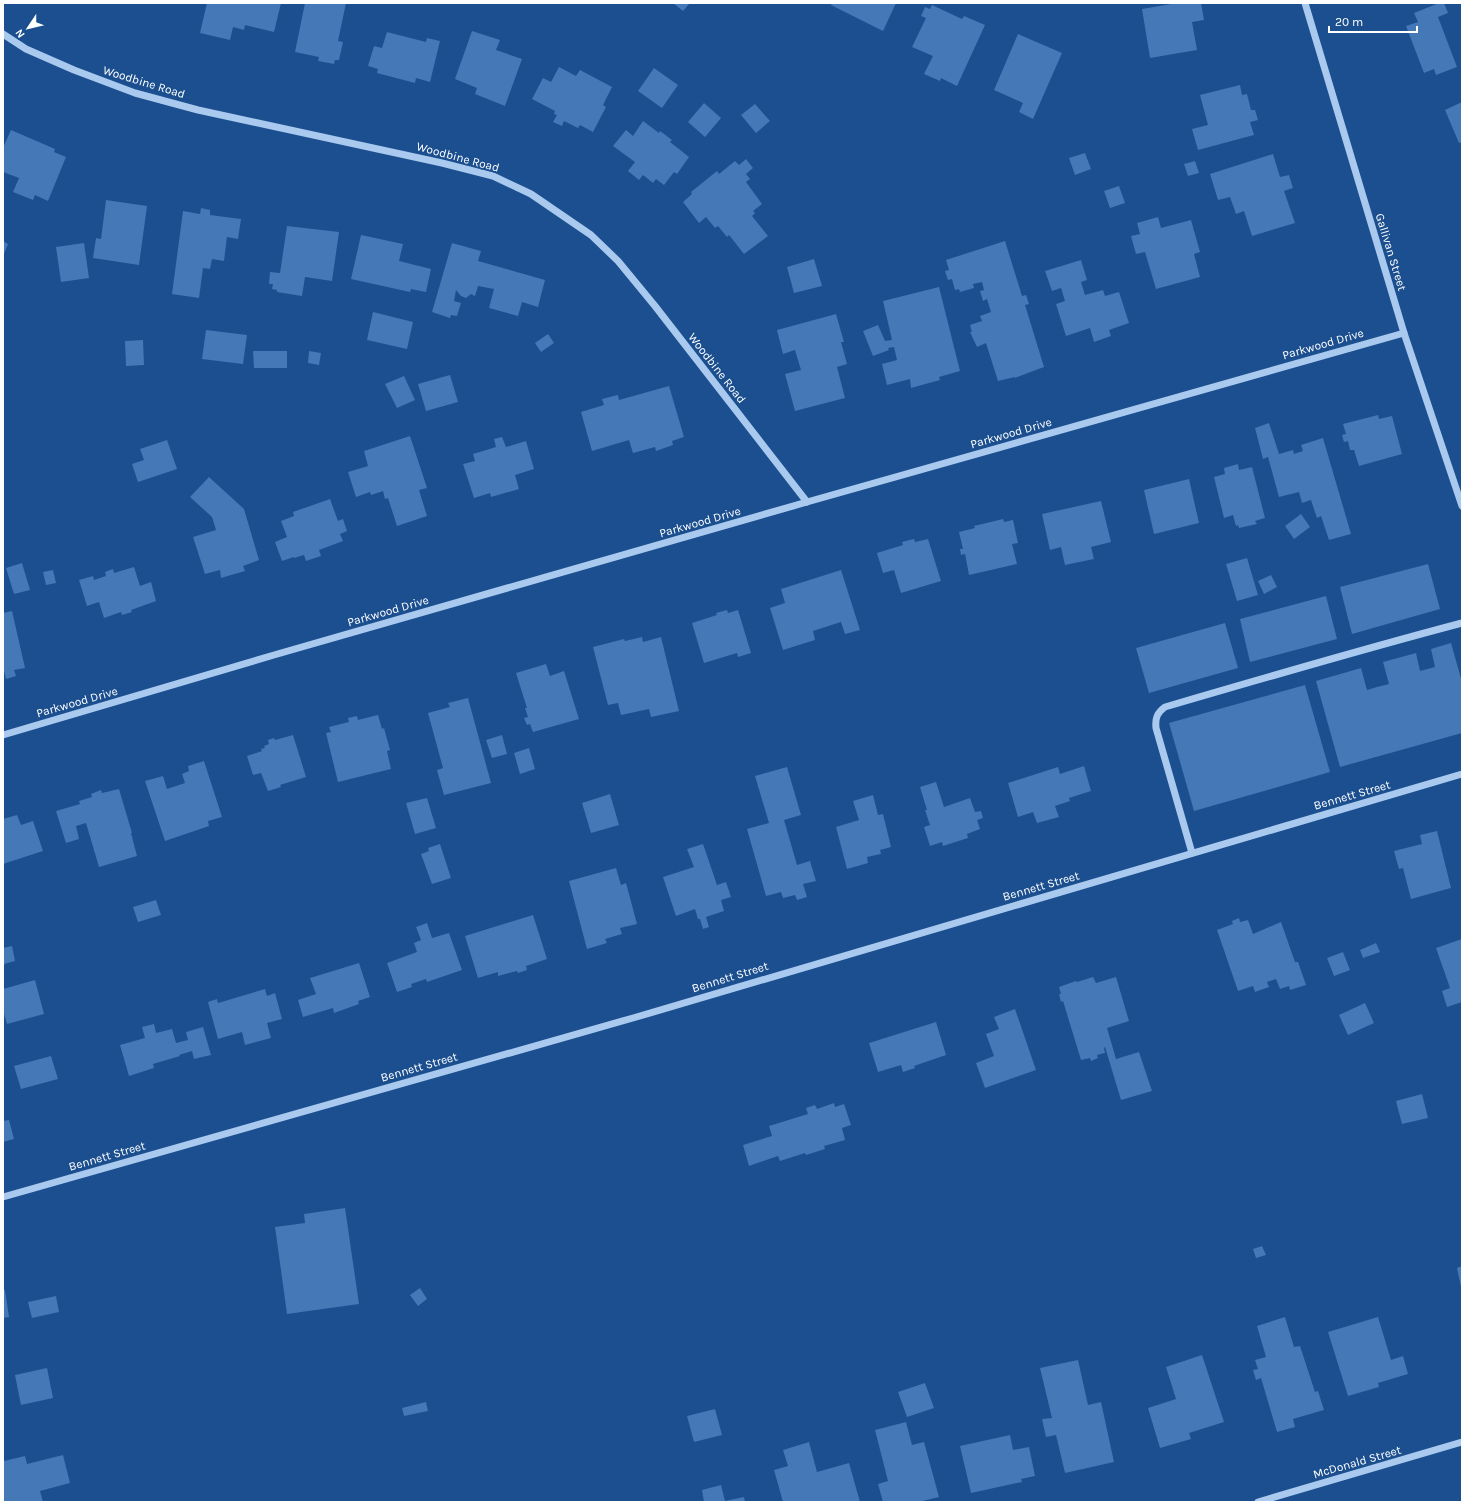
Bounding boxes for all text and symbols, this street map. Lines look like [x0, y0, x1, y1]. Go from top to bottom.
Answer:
north arrow [8, 8, 48, 48]
scale bar [1329, 8, 1417, 34]
text: 20 m [1335, 15, 1363, 29]
text: N [13, 26, 28, 40]
street label: Woodbine Road [101, 63, 187, 101]
street label: Woodbine Road [415, 139, 501, 175]
street label: Gallivan Street [1373, 212, 1410, 293]
street label: Parkwood Drive [1281, 326, 1365, 362]
street label: Woodbine Road [685, 330, 749, 406]
street label: Parkwood Drive [969, 415, 1053, 451]
street label: Parkwood Drive [658, 504, 742, 540]
street label: Parkwood Drive [346, 593, 430, 629]
street label: Parkwood Drive [35, 684, 119, 720]
street label: Bennett Street [1312, 777, 1392, 813]
street label: Bennett Street [1001, 868, 1081, 904]
street label: Bennett Street [690, 959, 770, 995]
street label: Bennett Street [379, 1049, 459, 1085]
street label: Bennett Street [67, 1138, 147, 1174]
street label: McDonald Street [1311, 1443, 1403, 1481]

